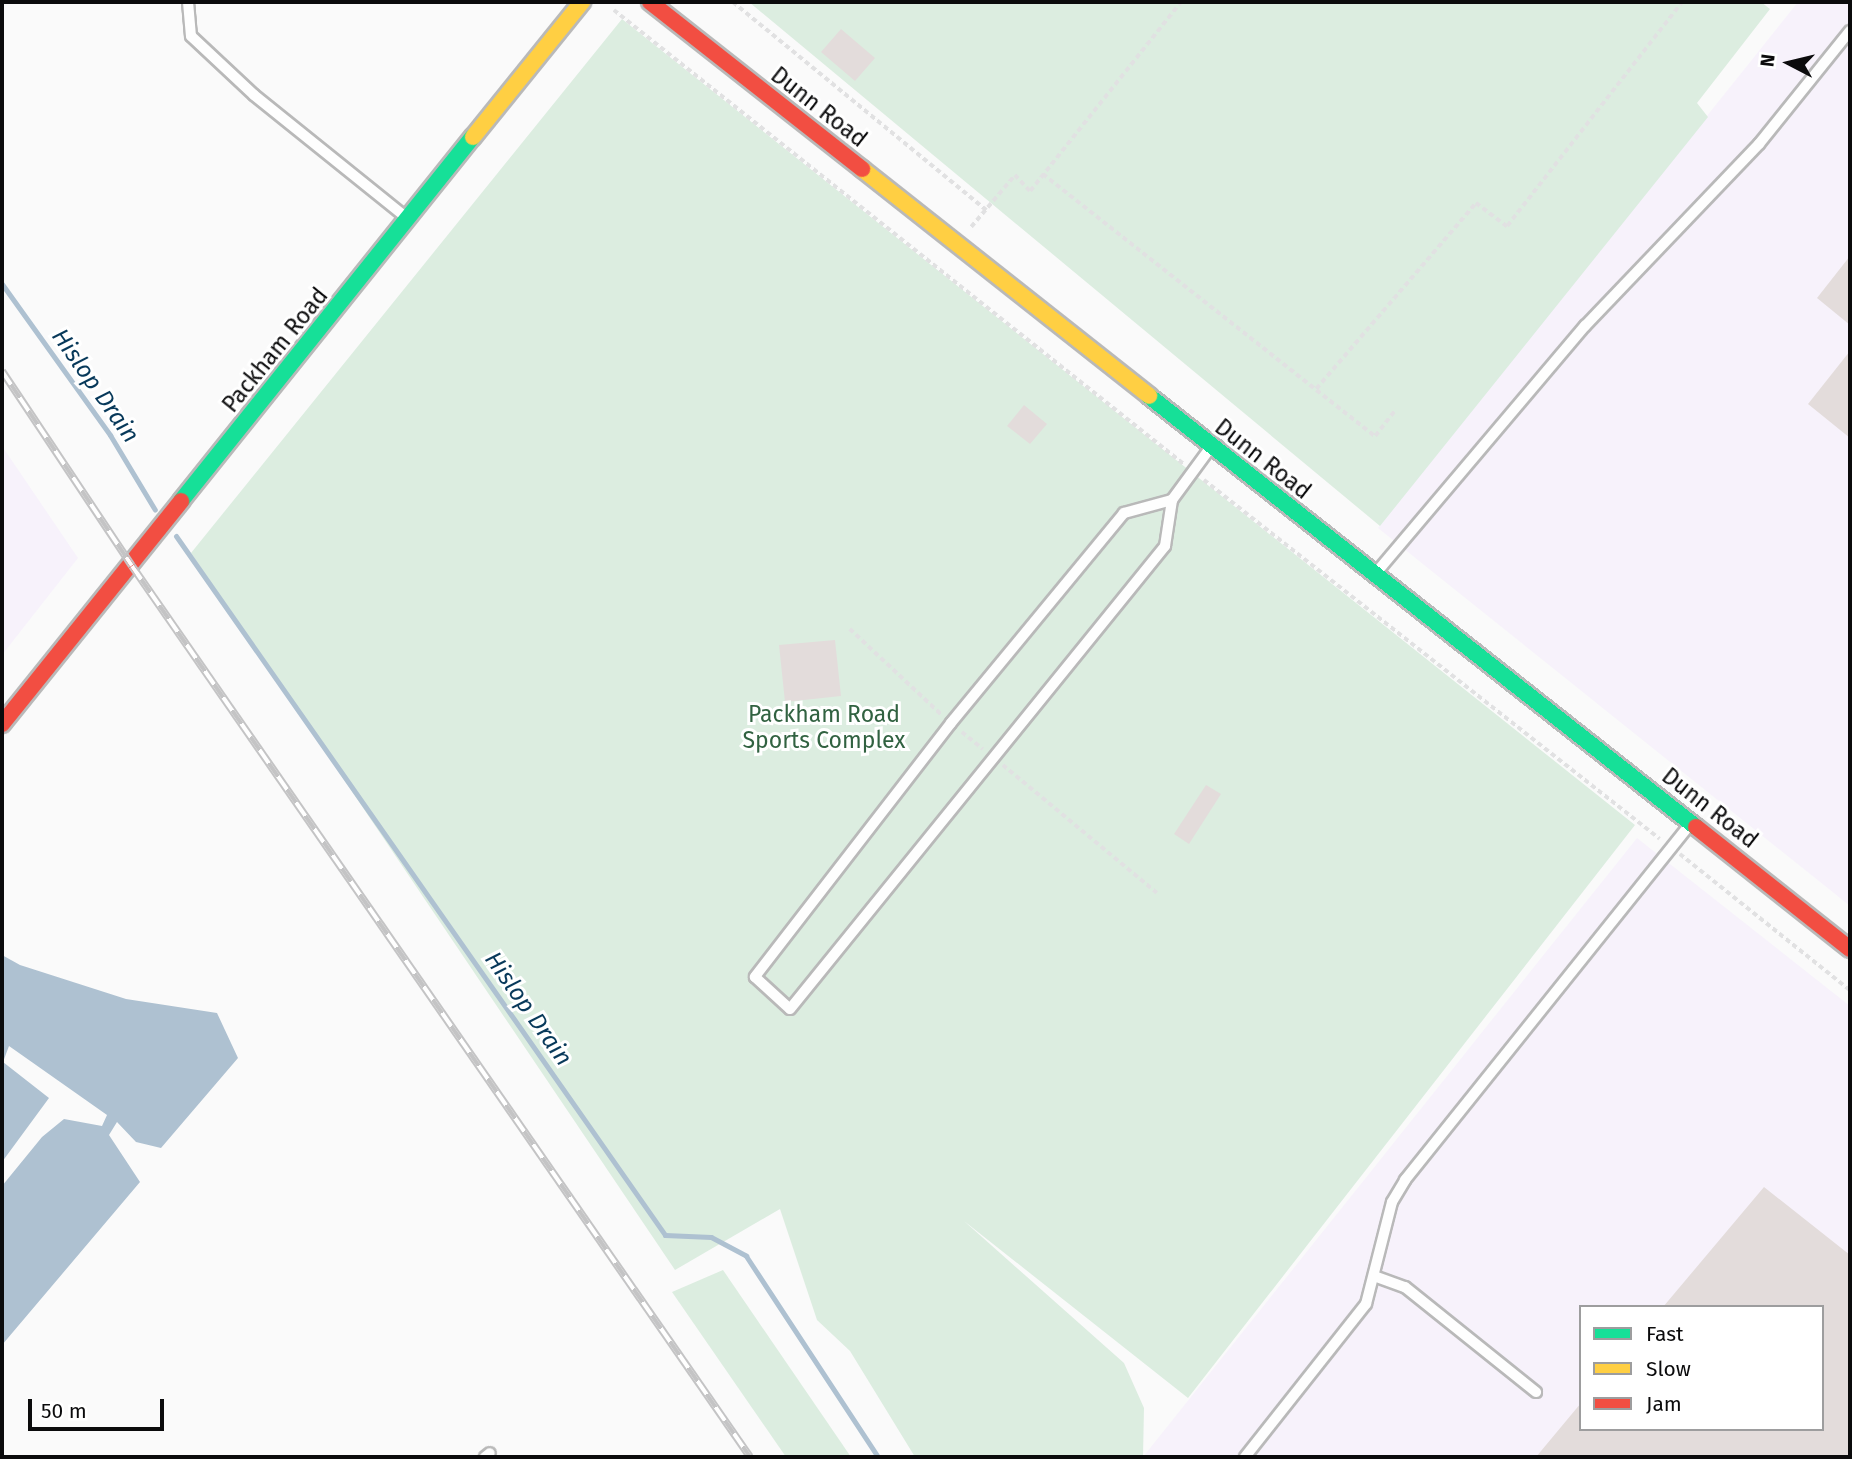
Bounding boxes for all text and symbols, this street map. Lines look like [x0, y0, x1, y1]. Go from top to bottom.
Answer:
north arrow [1754, 28, 1824, 98]
text: N [1755, 53, 1780, 68]
street label: Dunn Road [765, 61, 873, 153]
street label: Packham Road [216, 282, 334, 418]
water label: Hislop Drain [45, 323, 145, 449]
street label: Dunn Road [1209, 413, 1317, 505]
park label: Packham Road Sports Complex [743, 700, 905, 754]
street label: Dunn Road [1656, 762, 1764, 854]
water label: Hislop Drain [478, 946, 578, 1072]
legend [1579, 1305, 1824, 1431]
text: Fast [1646, 1321, 1684, 1347]
text: Slow [1646, 1356, 1691, 1382]
scale bar [32, 1386, 168, 1430]
text: Jam [1646, 1391, 1682, 1417]
text: 50 m [41, 1398, 87, 1424]

